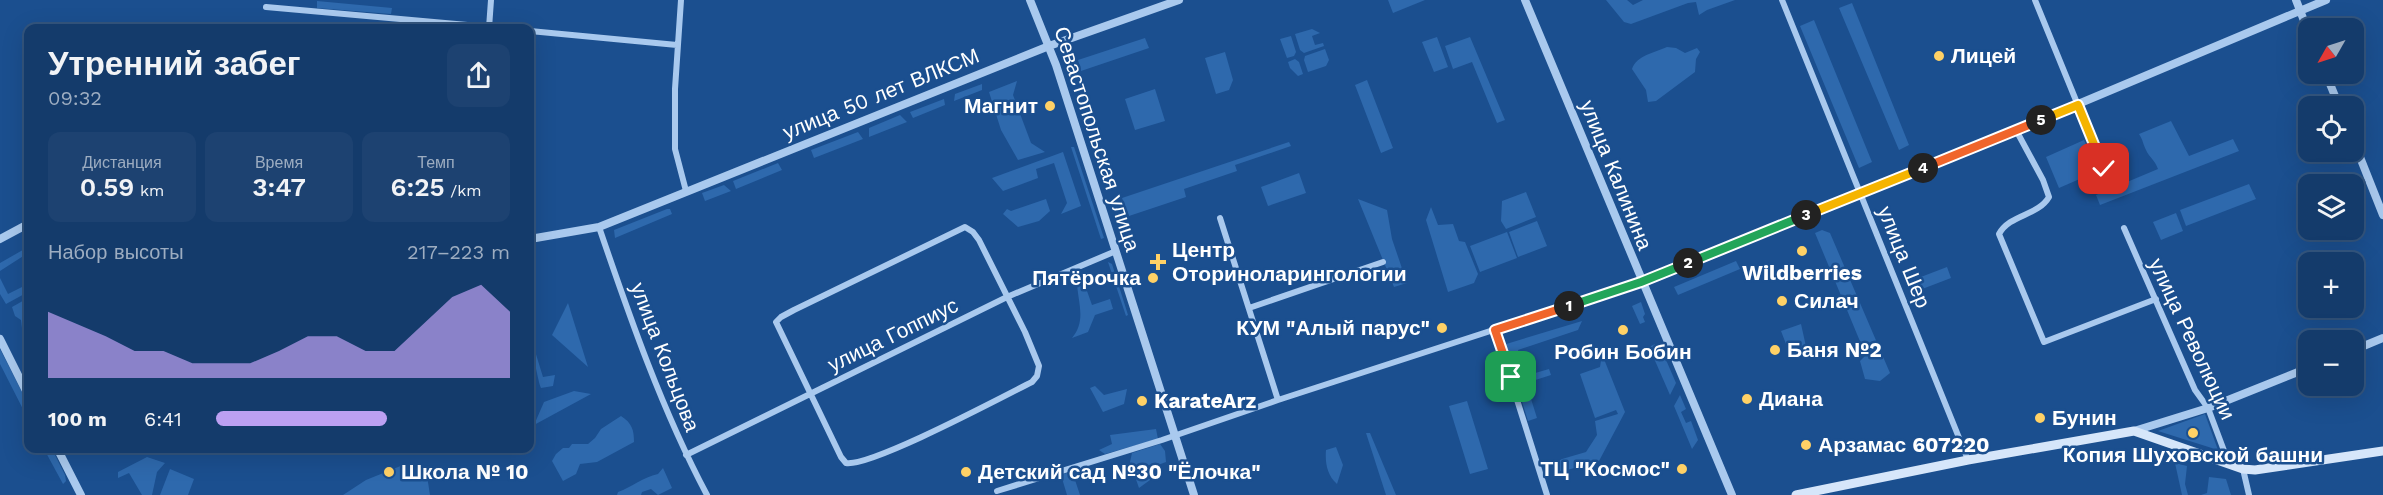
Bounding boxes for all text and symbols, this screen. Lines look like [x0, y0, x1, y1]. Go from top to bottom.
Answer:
north arrow [2298, 18, 2364, 84]
map controls [2298, 18, 2364, 396]
street label: Севастопольская улица [1049, 23, 1146, 255]
street label: улица 50 лет ВЛКСМ [779, 43, 983, 144]
place label: Лицей [1951, 43, 2016, 68]
text: Утренний забег [48, 44, 301, 83]
button: share [447, 44, 510, 107]
marker: Лицей [1932, 49, 1946, 63]
text: 09:32 [48, 86, 102, 110]
place label: Магнит [964, 93, 1038, 118]
street label: улица Калинина [1575, 96, 1658, 254]
button: locate [2298, 96, 2364, 162]
marker: Магнит [1043, 99, 1057, 113]
pin: 5 [2026, 105, 2056, 135]
text: 5 [2036, 110, 2046, 129]
pin [2078, 143, 2129, 194]
icon: check [2087, 152, 2120, 185]
text: Дистанция [82, 153, 162, 172]
text: Время [255, 153, 303, 172]
text: Темп [417, 153, 455, 172]
pin: 4 [1908, 153, 1938, 183]
text: 4 [1918, 158, 1928, 177]
text: 0.59 [80, 172, 134, 202]
text: 3:47 [252, 172, 306, 202]
text: 6:25 [390, 172, 445, 202]
button: layers [2298, 174, 2364, 240]
text: km [134, 181, 164, 200]
text: /km [445, 181, 482, 200]
pin: 3 [1791, 200, 1821, 230]
street label: улица Шер [1873, 202, 1936, 311]
text: 3 [1801, 205, 1811, 224]
place label: Центр Оториноларингологии [1172, 237, 1407, 286]
text: Набор высоты [48, 240, 184, 264]
text: 217–223 m [407, 240, 510, 264]
marker: Wildberries [1795, 244, 1809, 258]
pin: 2 [1673, 248, 1703, 278]
button: + [2298, 252, 2364, 318]
marker: Центр Оториноларингологии [1149, 253, 1167, 271]
text: 2 [1683, 253, 1693, 272]
street label: улица Революции [2144, 254, 2241, 424]
place label: Wildberries [1742, 260, 1862, 285]
place label: Пятёрочка [1032, 265, 1141, 290]
marker: Пятёрочка [1146, 271, 1160, 285]
street label: улица Кольцова [626, 279, 705, 435]
place label: Силач [1794, 288, 1859, 313]
pin: 1 [1554, 291, 1584, 321]
street label: улица Гоппиус [824, 292, 962, 377]
marker: Силач [1775, 294, 1789, 308]
text: 1 [1566, 296, 1572, 315]
place label: КУМ "Алый парус" [1236, 315, 1430, 340]
marker: КУМ "Алый парус" [1435, 321, 1449, 335]
marker: Робин Бобин [1616, 323, 1630, 337]
button: − [2298, 330, 2364, 396]
place label: Баня №2 [1787, 337, 1882, 362]
place label: Робин Бобин [1554, 339, 1692, 364]
marker: Баня №2 [1768, 343, 1782, 357]
pin [1485, 351, 1536, 402]
icon: arrive [1494, 360, 1527, 393]
place label: Диана [1759, 386, 1823, 411]
place label: KarateArz [1154, 388, 1257, 413]
marker: Диана [1740, 392, 1754, 406]
marker: KarateArz [1135, 394, 1149, 408]
place label: Бунин [2052, 405, 2117, 430]
text: 100 m [48, 407, 107, 431]
text: 6:41 [144, 407, 182, 431]
marker: Бунин [2033, 411, 2047, 425]
marker: Копия Шуховской башни [2186, 426, 2200, 440]
place label: Арзамас 607220 [1818, 432, 1989, 457]
marker: Арзамас 607220 [1799, 438, 1813, 452]
place label: Копия Шуховской башни [2063, 442, 2323, 467]
place label: ТЦ "Космос" [1541, 456, 1670, 481]
place label: Школа № 10 [401, 459, 529, 484]
place label: Детский сад №30 "Ёлочка" [978, 459, 1261, 484]
marker: ТЦ "Космос" [1675, 462, 1689, 476]
marker: Школа № 10 [382, 465, 396, 479]
marker: Детский сад №30 "Ёлочка" [959, 465, 973, 479]

